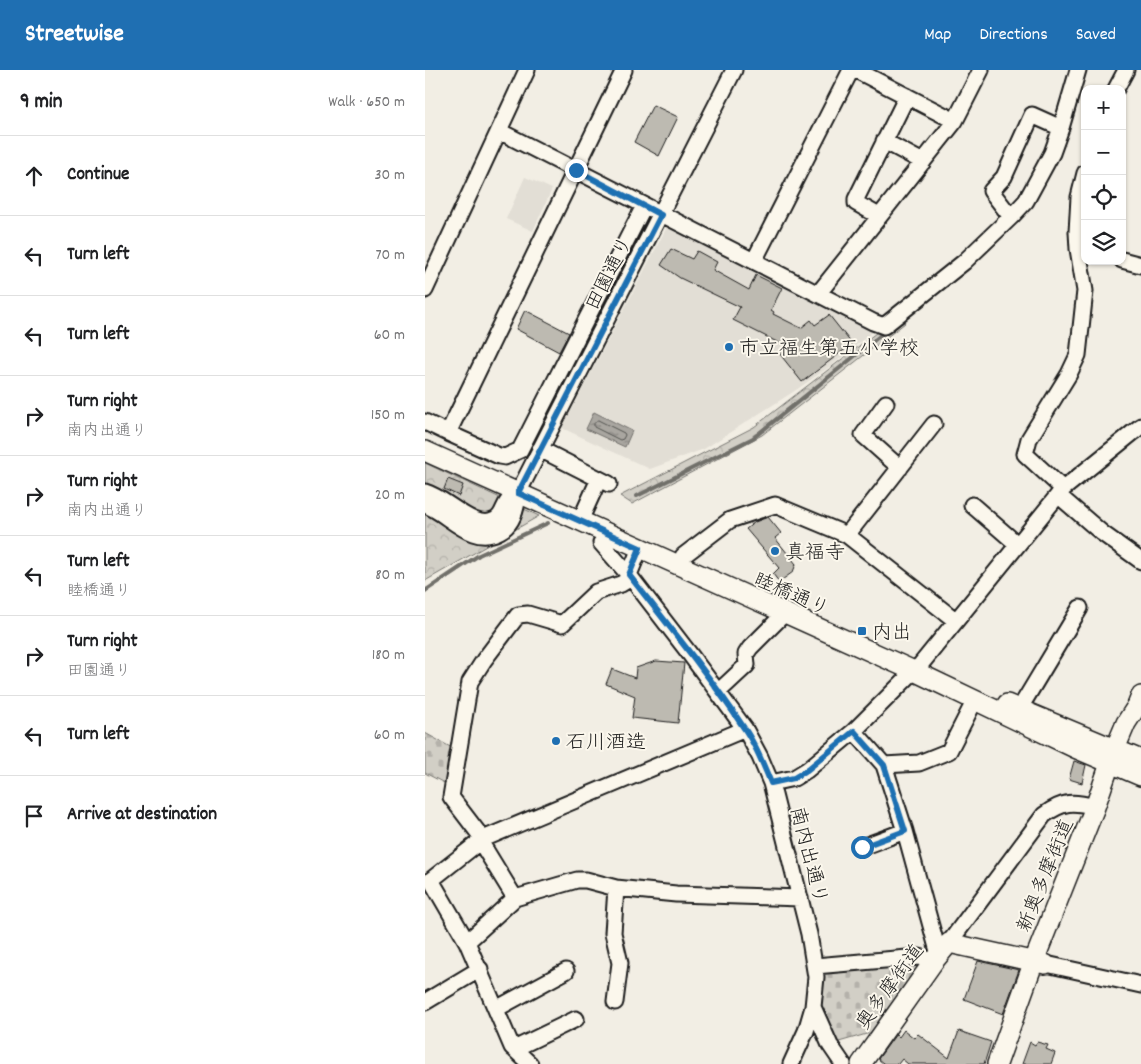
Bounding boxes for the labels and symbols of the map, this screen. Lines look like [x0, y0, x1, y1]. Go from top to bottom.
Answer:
route end [565, 159, 588, 182]
street label: 田園通り [580, 232, 641, 316]
place label: 市立福生第五小学校 [739, 336, 919, 364]
marker: 市立福生第五小学校 [723, 341, 735, 353]
place label: 真福寺 [785, 540, 845, 568]
marker: 真福寺 [769, 545, 781, 557]
street label: 睦橋通り [749, 567, 833, 625]
place label: 内出 [872, 620, 912, 648]
marker: 内出 [856, 625, 868, 637]
place label: 石川酒造 [566, 730, 646, 758]
marker: 石川酒造 [550, 735, 562, 747]
street label: 南内出通り [781, 804, 833, 908]
street label: 新奥多摩街道 [1011, 815, 1082, 937]
route start [851, 836, 874, 859]
street label: 奥多摩街道 [851, 939, 932, 1036]

